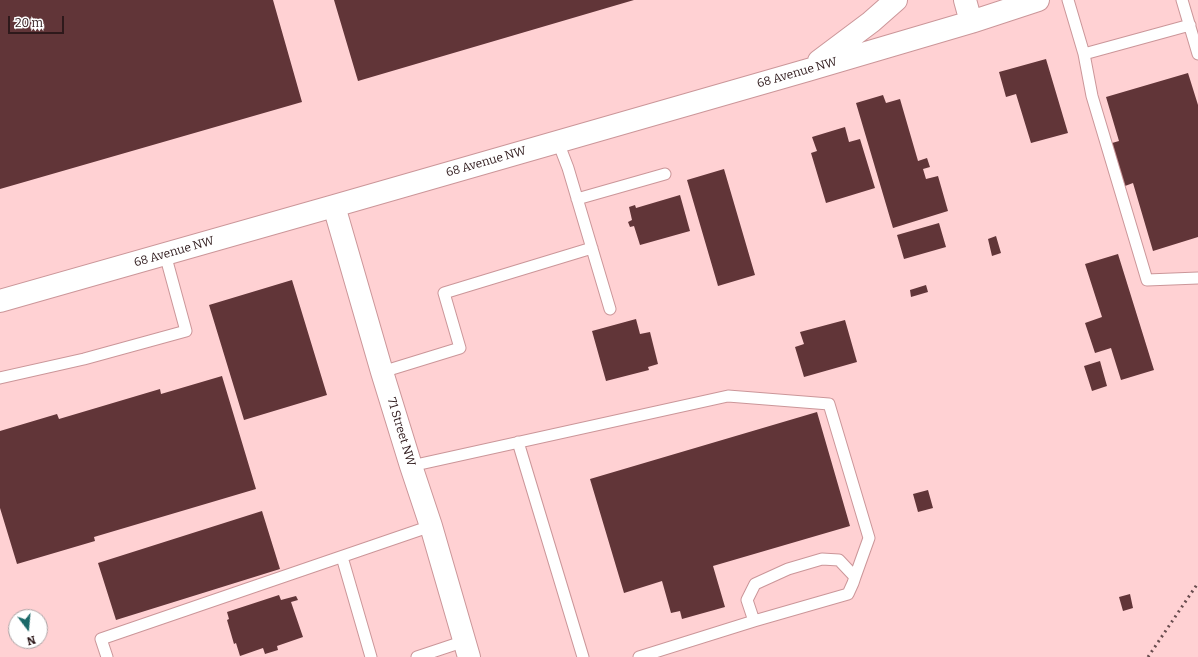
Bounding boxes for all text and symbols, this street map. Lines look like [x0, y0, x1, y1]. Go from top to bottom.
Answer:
scale bar [10, 8, 66, 34]
text: 20 m [15, 16, 43, 30]
street label: 68 Avenue NW [755, 55, 839, 91]
street label: 68 Avenue NW [444, 144, 528, 180]
street label: 68 Avenue NW [132, 234, 216, 270]
street label: 71 Street NW [384, 396, 418, 468]
north arrow [8, 609, 48, 649]
text: N [25, 633, 37, 647]

